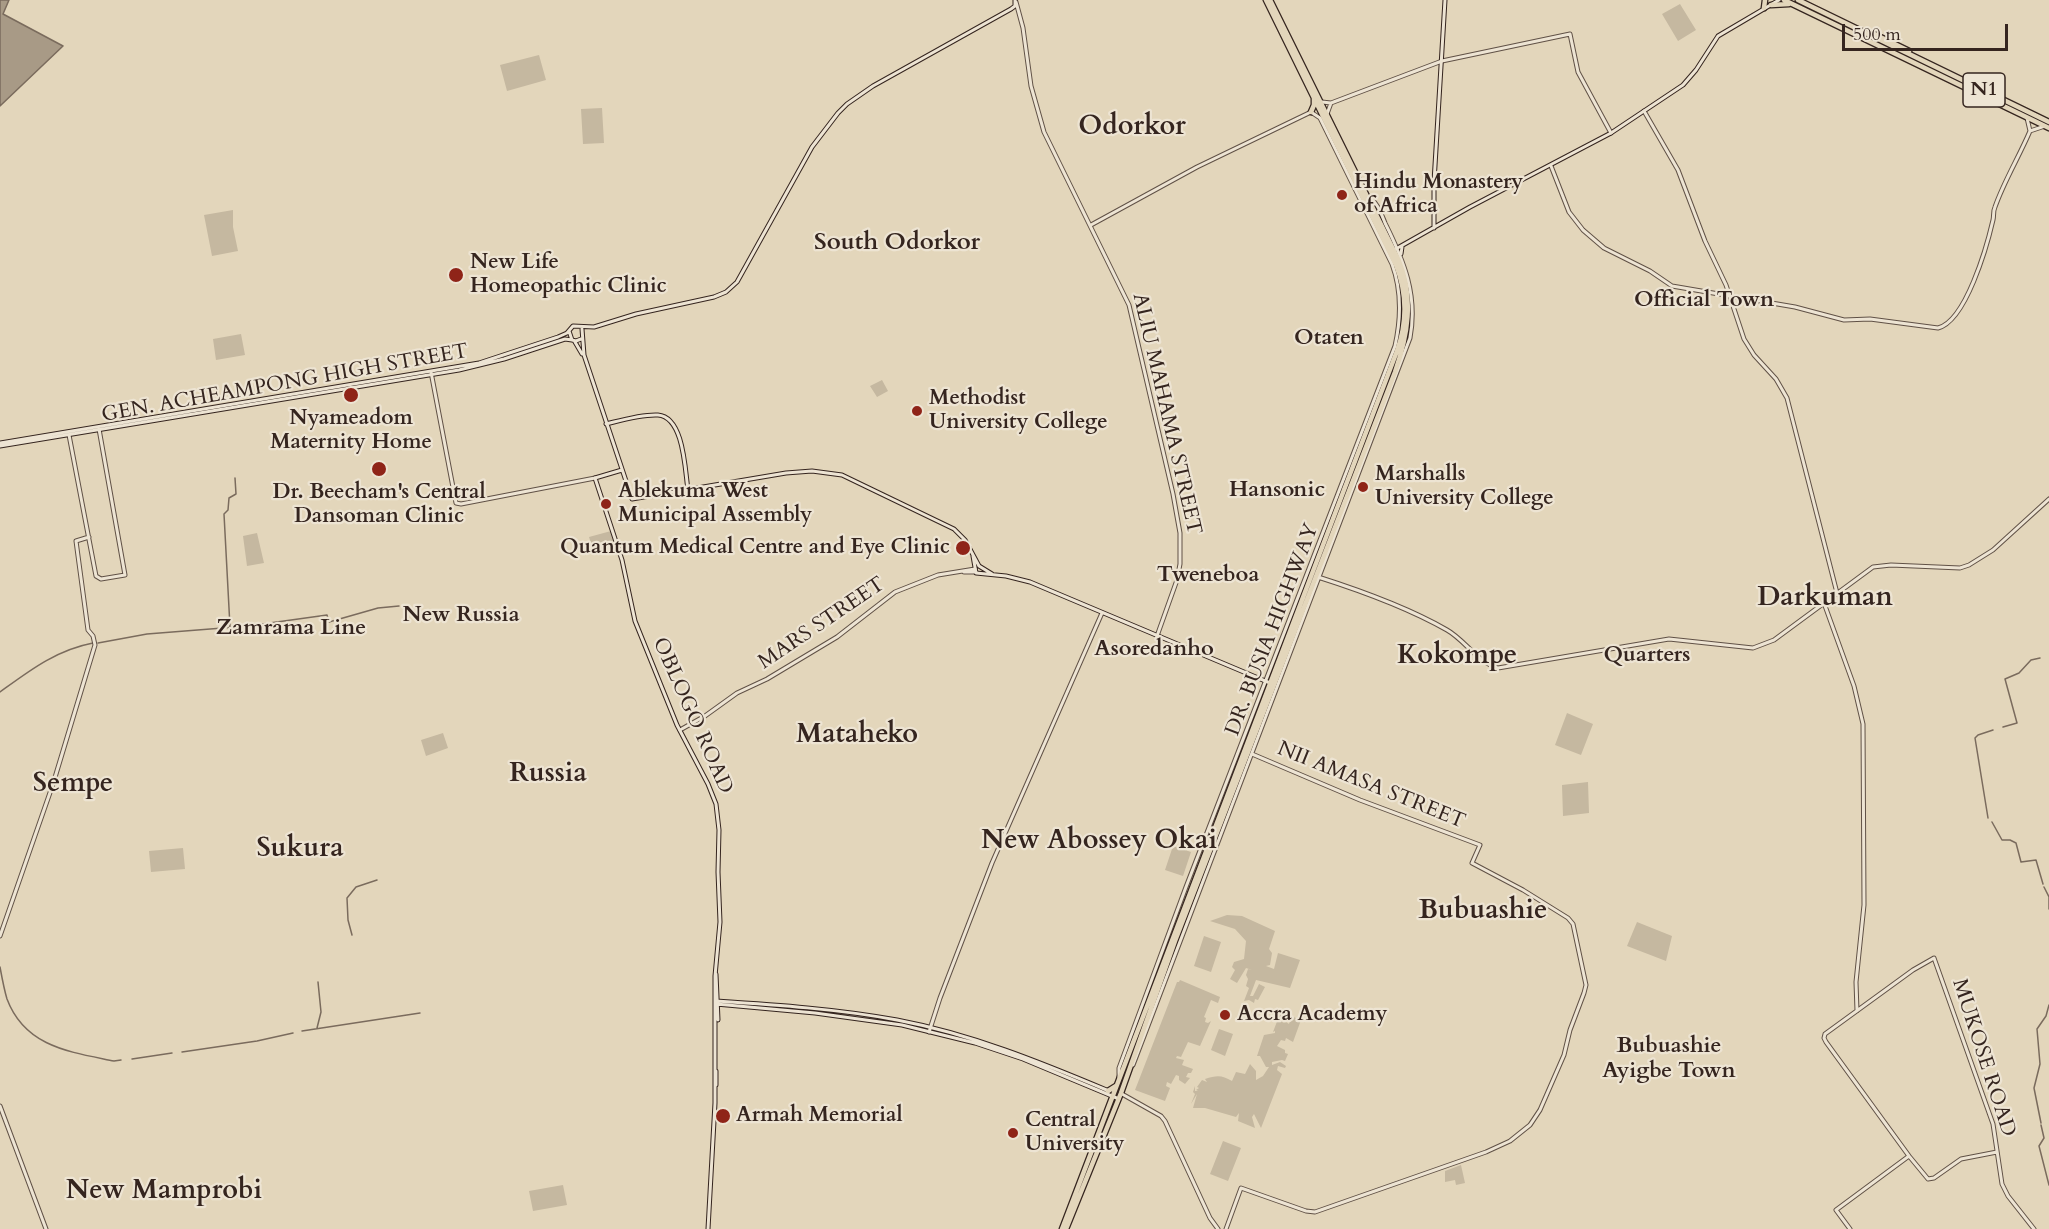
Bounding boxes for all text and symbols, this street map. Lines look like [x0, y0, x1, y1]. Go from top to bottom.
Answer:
scale bar [1845, 12, 2012, 50]
text: 500 m [1853, 22, 1901, 47]
road number: N1 [1963, 73, 2005, 107]
district label: Odorkor [1078, 112, 1186, 144]
place label: Hindu Monastery of Africa [1354, 170, 1523, 220]
marker: Hindu Monastery of Africa [1335, 188, 1349, 202]
district label: South Odorkor [814, 229, 980, 257]
place label: New Life Homeopathic Clinic [470, 250, 667, 300]
marker: New Life Homeopathic Clinic [447, 266, 465, 284]
district label: Official Town [1634, 288, 1774, 314]
street label: ALIU MAHAMA STREET [1126, 291, 1206, 537]
district label: Otaten [1294, 326, 1364, 352]
street label: GEN. ACHEAMPONG HIGH STREET [100, 339, 470, 429]
marker: Nyameadom Maternity Home [342, 386, 360, 404]
place label: Methodist University College [929, 386, 1108, 436]
marker: Methodist University College [910, 404, 924, 418]
place label: Nyameadom Maternity Home [270, 406, 432, 456]
marker: Dr. Beecham's Central Dansoman Clinic [370, 460, 388, 478]
place label: Marshalls University College [1375, 462, 1554, 512]
district label: Hansonic [1229, 478, 1325, 504]
place label: Ablekuma West Municipal Assembly [618, 479, 812, 529]
place label: Dr. Beecham's Central Dansoman Clinic [272, 480, 486, 530]
marker: Marshalls University College [1356, 480, 1370, 494]
marker: Ablekuma West Municipal Assembly [599, 497, 613, 511]
street label: DR. BUSIA HIGHWAY [1221, 520, 1325, 740]
place label: Quantum Medical Centre and Eye Clinic [560, 535, 950, 561]
marker: Quantum Medical Centre and Eye Clinic [954, 539, 972, 557]
district label: Tweneboa [1157, 563, 1259, 589]
street label: MARS STREET [754, 572, 890, 676]
district label: Darkuman [1757, 583, 1893, 615]
district label: New Russia [402, 603, 520, 629]
district label: Zamrama Line [216, 616, 366, 642]
street label: OBLOGO ROAD [646, 634, 738, 798]
district label: Asoredanho [1094, 637, 1214, 663]
district label: Kokompe [1397, 641, 1517, 673]
district label: Quarters [1604, 643, 1690, 669]
district label: Mataheko [796, 720, 918, 752]
street label: NII AMASA STREET [1273, 737, 1469, 835]
district label: Russia [509, 759, 587, 791]
district label: Sempe [33, 769, 113, 801]
district label: New Abossey Okai [981, 826, 1217, 858]
district label: Sukura [256, 834, 344, 866]
district label: Bubuashie [1419, 896, 1547, 928]
street label: MUKOSE ROAD [1946, 976, 2020, 1140]
place label: Accra Academy [1237, 1002, 1388, 1028]
marker: Accra Academy [1218, 1008, 1232, 1022]
district label: Bubuashie Ayigbe Town [1602, 1034, 1736, 1086]
place label: Armah Memorial [736, 1103, 903, 1129]
marker: Armah Memorial [714, 1107, 732, 1125]
place label: Central University [1025, 1108, 1124, 1158]
marker: Central University [1006, 1126, 1020, 1140]
district label: New Mamprobi [66, 1176, 262, 1208]

